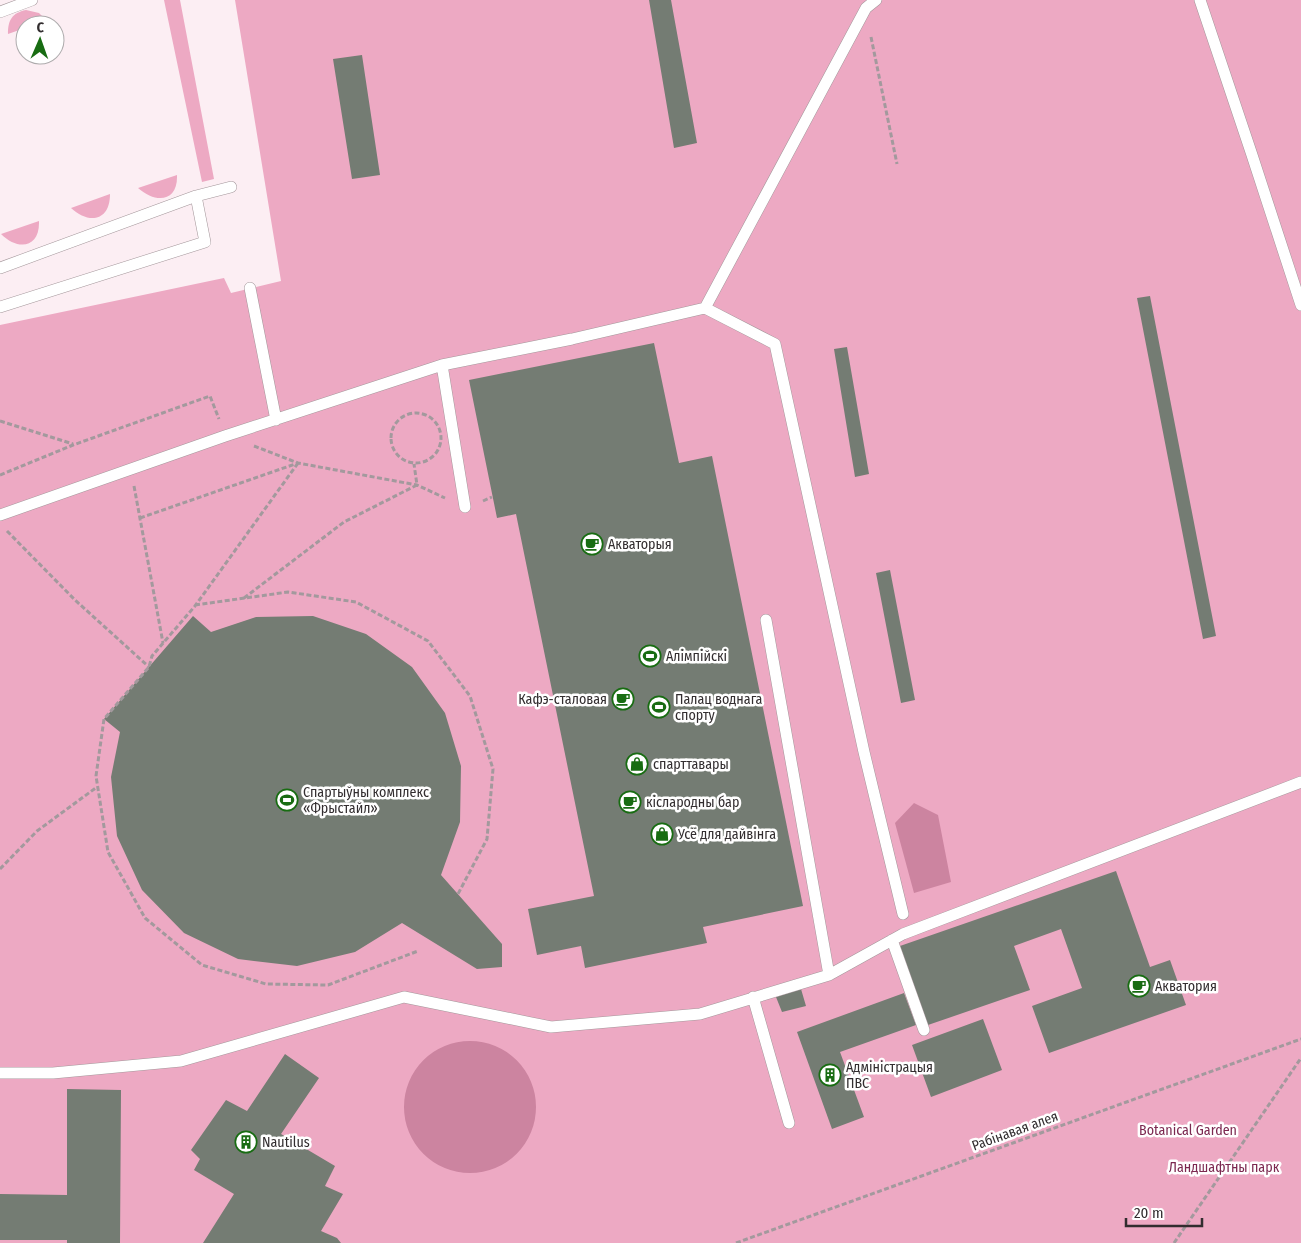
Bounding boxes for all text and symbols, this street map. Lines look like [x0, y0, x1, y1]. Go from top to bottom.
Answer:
north arrow [15, 15, 65, 65]
text: С [36, 19, 45, 36]
cafe icon: Акваторыя [580, 532, 604, 556]
place label: Акваторыя [608, 536, 672, 553]
sports icon: Алімпійскі [638, 644, 662, 668]
place label: Алімпійскі [666, 648, 727, 665]
cafe icon: Кафэ-сталовая [611, 687, 635, 711]
place label: Кафэ-сталовая [518, 691, 607, 708]
place label: Палац воднага спорту [675, 691, 763, 724]
sports icon: Палац воднага спорту [647, 695, 671, 719]
shop icon: спарттавары [625, 752, 649, 776]
place label: спарттавары [653, 756, 729, 773]
place label: Спартыўны комплекс «Фрыстайл» [303, 784, 429, 817]
sports icon: Спартыўны комплекс «Фрыстайл» [275, 788, 299, 812]
cafe icon: кіслародны бар [618, 790, 642, 814]
place label: кіслародны бар [646, 794, 739, 811]
shop icon: Усё для дайвінга [650, 822, 674, 846]
place label: Усё для дайвінга [677, 826, 776, 843]
cafe icon: Акватория [1127, 974, 1151, 998]
place label: Акватория [1155, 978, 1217, 995]
place label: Адміністрацыя ПВС [846, 1059, 933, 1092]
building icon: Адміністрацыя ПВС [818, 1063, 842, 1087]
street label: Рабінавая алея [970, 1108, 1060, 1154]
park label: Botanical Garden [1139, 1122, 1237, 1139]
building icon: Nautilus [234, 1130, 258, 1154]
place label: Nautilus [262, 1134, 310, 1151]
park label: Ландшафтны парк [1169, 1159, 1280, 1176]
scale bar [1126, 1196, 1202, 1228]
text: 20 m [1134, 1204, 1164, 1222]

